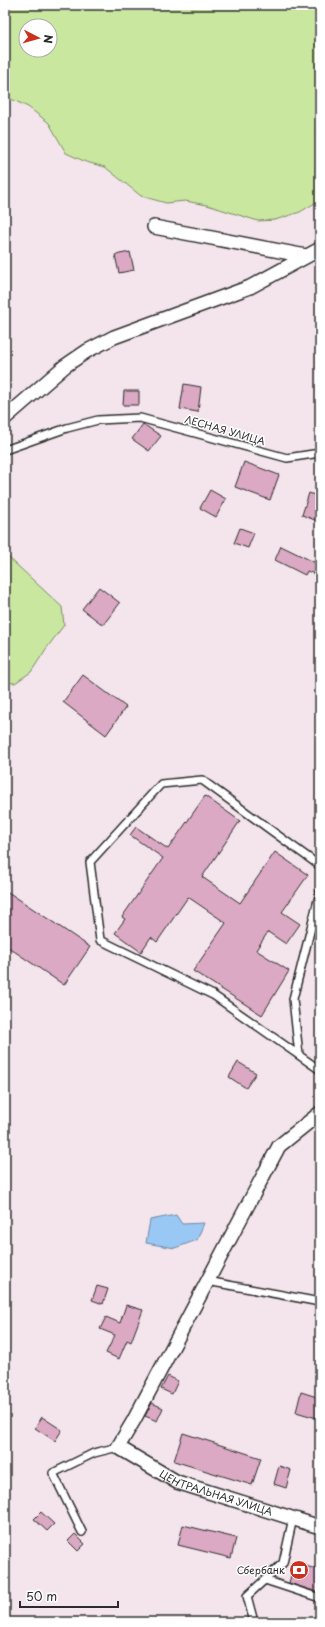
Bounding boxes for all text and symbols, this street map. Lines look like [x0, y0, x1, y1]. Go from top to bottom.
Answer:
north arrow [18, 18, 58, 58]
text: N [40, 34, 57, 45]
street label: ЛЕСНАЯ УЛИЦА [183, 411, 267, 448]
street label: ЦЕНТРАЛЬНАЯ УЛИЦА [157, 1465, 275, 1519]
bank icon: Сбербанк [288, 1559, 310, 1581]
place label: Сбербанк [237, 1562, 285, 1577]
scale bar [20, 1583, 118, 1609]
text: 50 m [26, 1587, 57, 1605]

